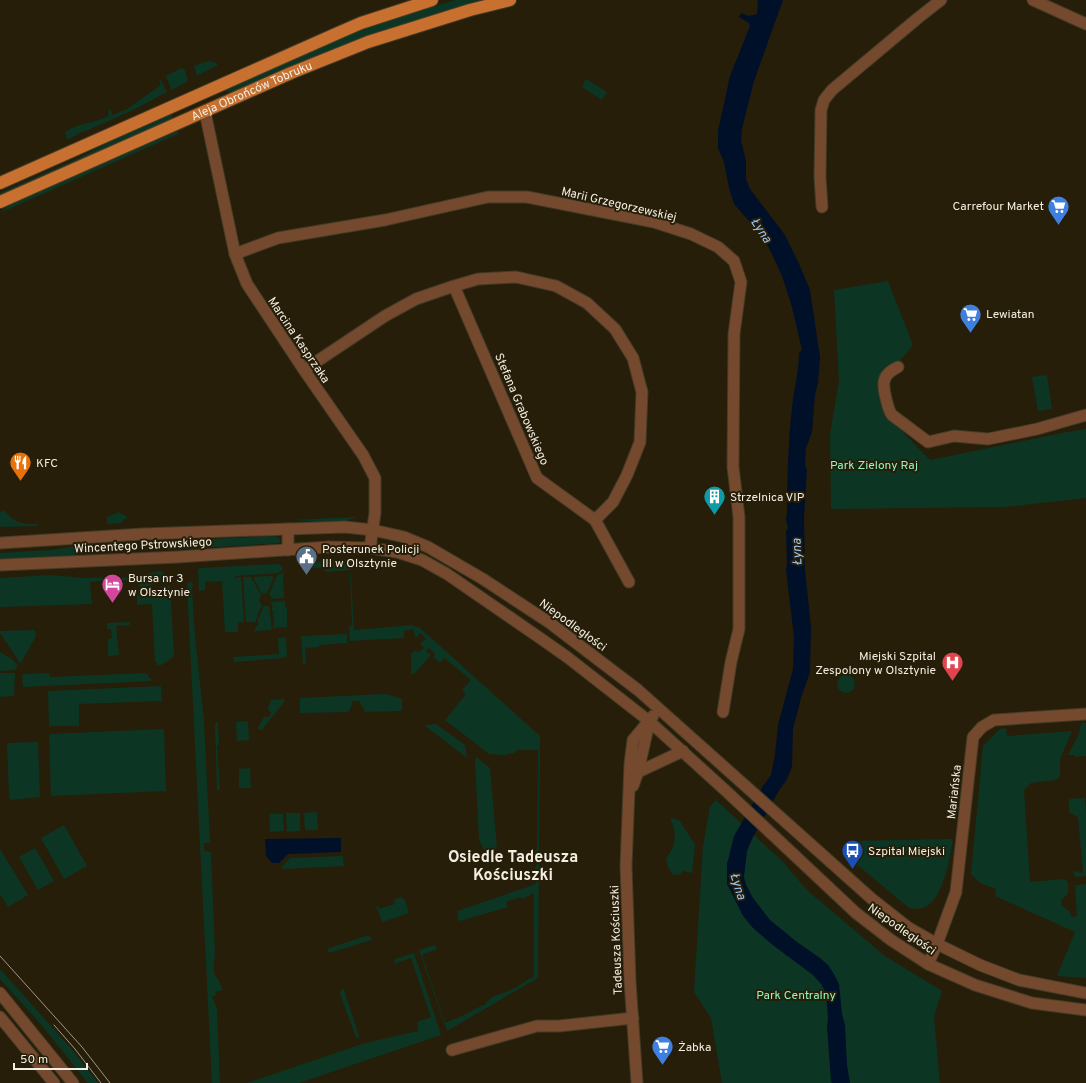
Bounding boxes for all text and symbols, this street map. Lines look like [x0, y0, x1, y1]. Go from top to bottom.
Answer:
street label: Aleja Obrońców Tobruku [189, 58, 315, 125]
street label: Marii Grzegorzewskiej [560, 184, 678, 226]
supermarket icon: Carrefour Market [1046, 193, 1072, 226]
place label: Carrefour Market [953, 199, 1044, 215]
water label: Łyna [746, 215, 775, 247]
street label: Marcina Kasprzaka [263, 294, 333, 387]
supermarket icon: Lewiatan [958, 301, 984, 334]
place label: Lewiatan [986, 307, 1034, 323]
street label: Stefana Grabowskiego [490, 351, 552, 468]
restaurant icon: KFC [7, 450, 33, 483]
place label: KFC [36, 456, 58, 472]
park label: Park Zielony Raj [830, 458, 918, 474]
building icon: Strzelnica VIP [701, 484, 727, 517]
place label: Strzelnica VIP [730, 490, 805, 506]
street label: Wincentego Pstrowskiego [74, 534, 213, 558]
water label: Łyna [790, 538, 806, 566]
place label: Posterunek Policji III w Olsztynie [322, 542, 419, 572]
public building icon: Posterunek Policji III w Olsztynie [294, 543, 320, 576]
place label: Bursa nr 3 w Olsztynie [128, 571, 190, 601]
hotel icon: Bursa nr 3 w Olsztynie [99, 572, 125, 605]
street label: Niepodległości [535, 596, 609, 656]
place label: Miejski Szpital Zespolony w Olsztynie [815, 649, 936, 679]
hospital icon: Miejski Szpital Zespolony w Olsztynie [939, 650, 965, 683]
street label: Mariańska [944, 764, 966, 820]
bus stop icon: Szpital Miejski [840, 838, 866, 871]
place label: Szpital Miejski [868, 844, 945, 860]
district label: Osiedle Tadeusza Kościuszki [448, 848, 578, 886]
water label: Łyna [726, 871, 749, 902]
street label: Tadeusza Kościuszki [607, 885, 627, 995]
street label: Niepodległości [864, 900, 939, 959]
park label: Park Centralny [756, 988, 836, 1004]
supermarket icon: Żabka [650, 1034, 676, 1067]
place label: Żabka [678, 1040, 711, 1056]
scale bar [14, 1045, 87, 1071]
text: 50 m [20, 1052, 48, 1068]

